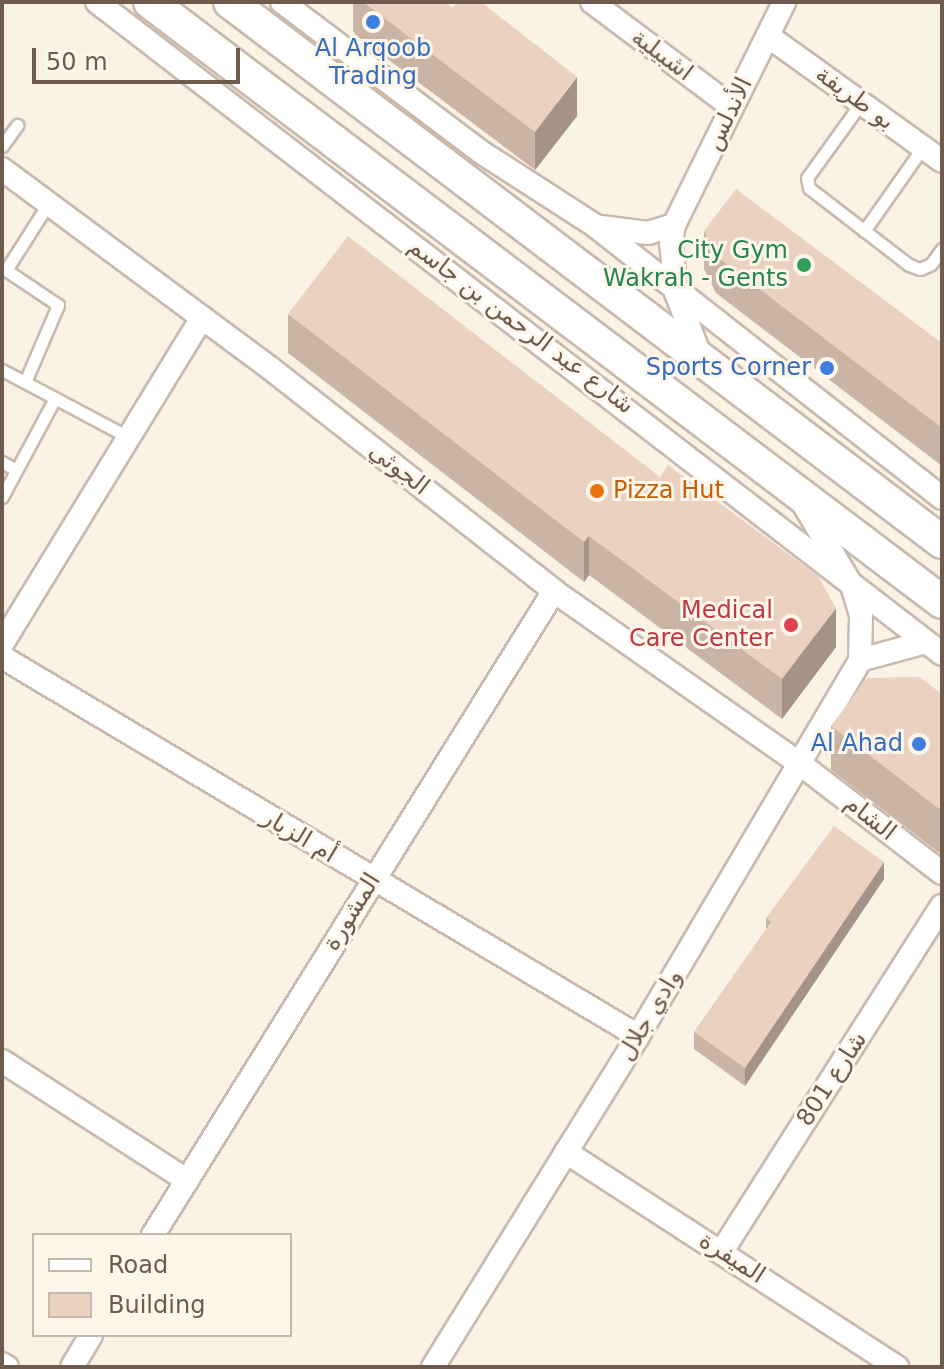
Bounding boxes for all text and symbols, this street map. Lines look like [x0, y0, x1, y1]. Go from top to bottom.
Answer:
marker: Al Arqoob Trading [364, 13, 382, 31]
street label: اشبيلية [626, 23, 698, 87]
scale bar [36, 32, 244, 82]
place label: Al Arqoob Trading [315, 35, 431, 91]
text: 50 m [46, 48, 108, 76]
street label: بو طريفة [810, 60, 900, 136]
street label: الأندلس [699, 73, 759, 155]
street label: شارع عبد الرحمن بن جاسم [402, 232, 640, 420]
place label: City Gym Wakrah - Gents [603, 237, 788, 293]
marker: City Gym Wakrah - Gents [795, 256, 813, 274]
place label: Sports Corner [646, 354, 811, 382]
marker: Sports Corner [818, 359, 836, 377]
street label: الجوثي [363, 437, 435, 501]
place label: Pizza Hut [613, 477, 724, 505]
marker: Pizza Hut [588, 482, 606, 500]
place label: Medical Care Center [629, 597, 773, 653]
marker: Medical Care Center [780, 614, 802, 636]
place label: Al Ahad [811, 730, 903, 758]
marker: Al Ahad [910, 735, 928, 753]
street label: الشام [838, 789, 902, 847]
street label: أم الزبار [256, 803, 342, 869]
street label: المشورة [317, 868, 387, 956]
street label: وادي جلال [611, 964, 689, 1066]
street label: شارع 801 [791, 1026, 873, 1132]
street label: الميفرة [694, 1226, 770, 1290]
legend [32, 1233, 292, 1337]
text: Road [108, 1251, 168, 1279]
text: Building [108, 1291, 205, 1319]

